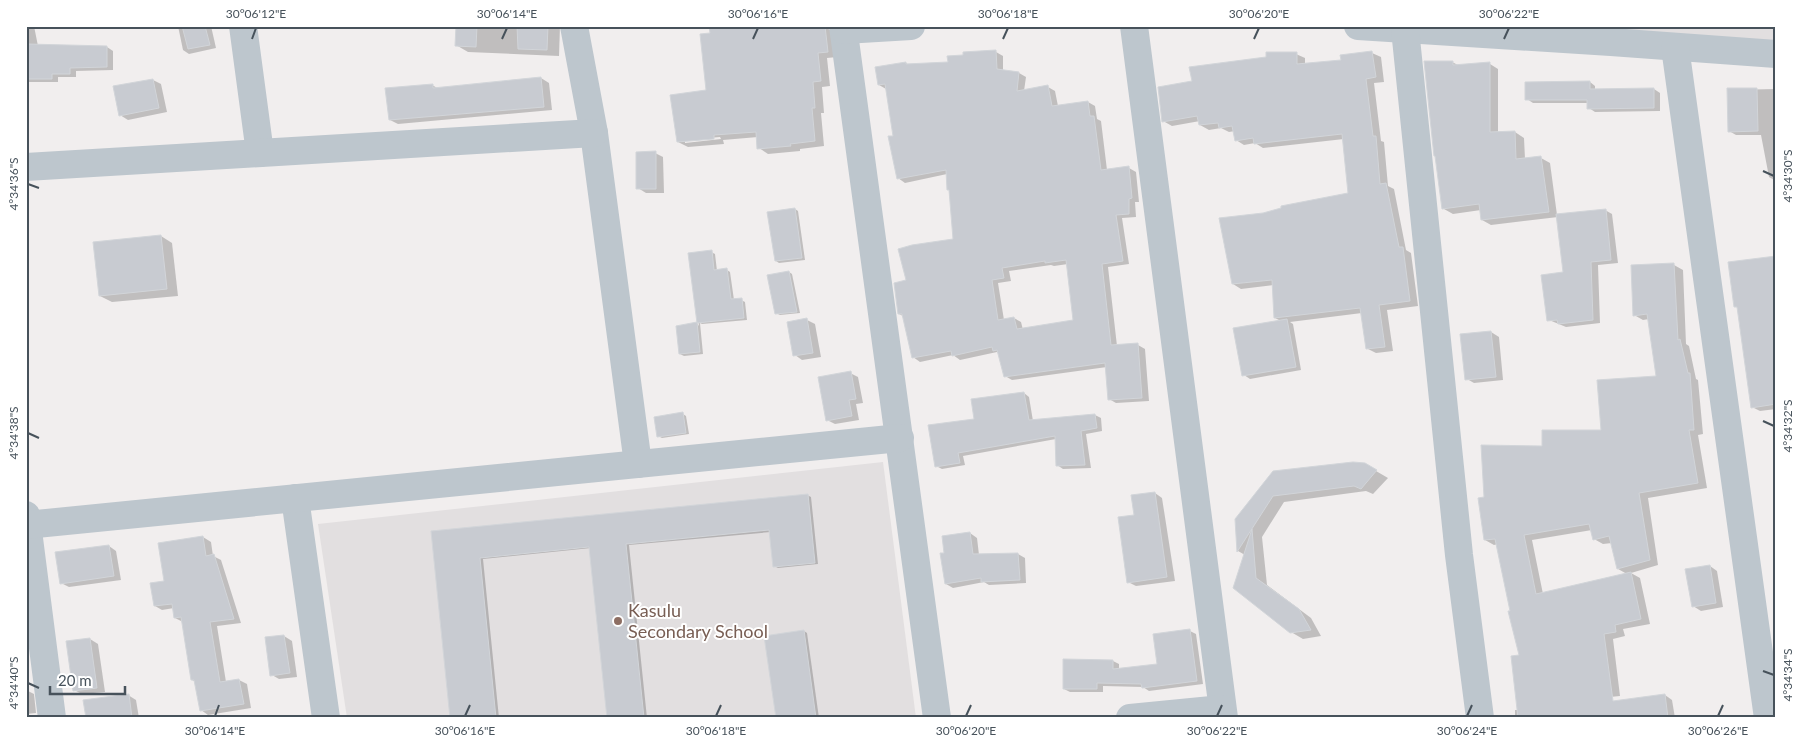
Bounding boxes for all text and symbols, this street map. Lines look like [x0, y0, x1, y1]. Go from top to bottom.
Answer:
text: 30°06'12"E [226, 6, 286, 21]
text: 30°06'14"E [477, 6, 537, 21]
text: 30°06'16"E [728, 6, 788, 21]
text: 30°06'18"E [978, 6, 1038, 21]
text: 30°06'20"E [1229, 6, 1289, 21]
text: 30°06'22"E [1479, 6, 1539, 21]
text: 4°34'30"S [1780, 149, 1795, 203]
text: 4°34'36"S [6, 157, 21, 211]
text: 4°34'32"S [1780, 399, 1795, 453]
text: 4°34'38"S [6, 406, 21, 460]
place label: Kasulu Secondary School [628, 599, 768, 642]
marker: Kasulu Secondary School [612, 615, 624, 627]
text: 4°34'34"S [1780, 648, 1795, 702]
text: 4°34'40"S [6, 656, 21, 710]
scale bar [50, 664, 125, 696]
text: 20 m [58, 671, 92, 689]
text: 30°06'14"E [185, 723, 245, 738]
text: 30°06'16"E [435, 723, 495, 738]
text: 30°06'18"E [686, 723, 746, 738]
text: 30°06'20"E [936, 723, 996, 738]
text: 30°06'22"E [1187, 723, 1247, 738]
text: 30°06'24"E [1437, 723, 1497, 738]
text: 30°06'26"E [1688, 723, 1748, 738]

